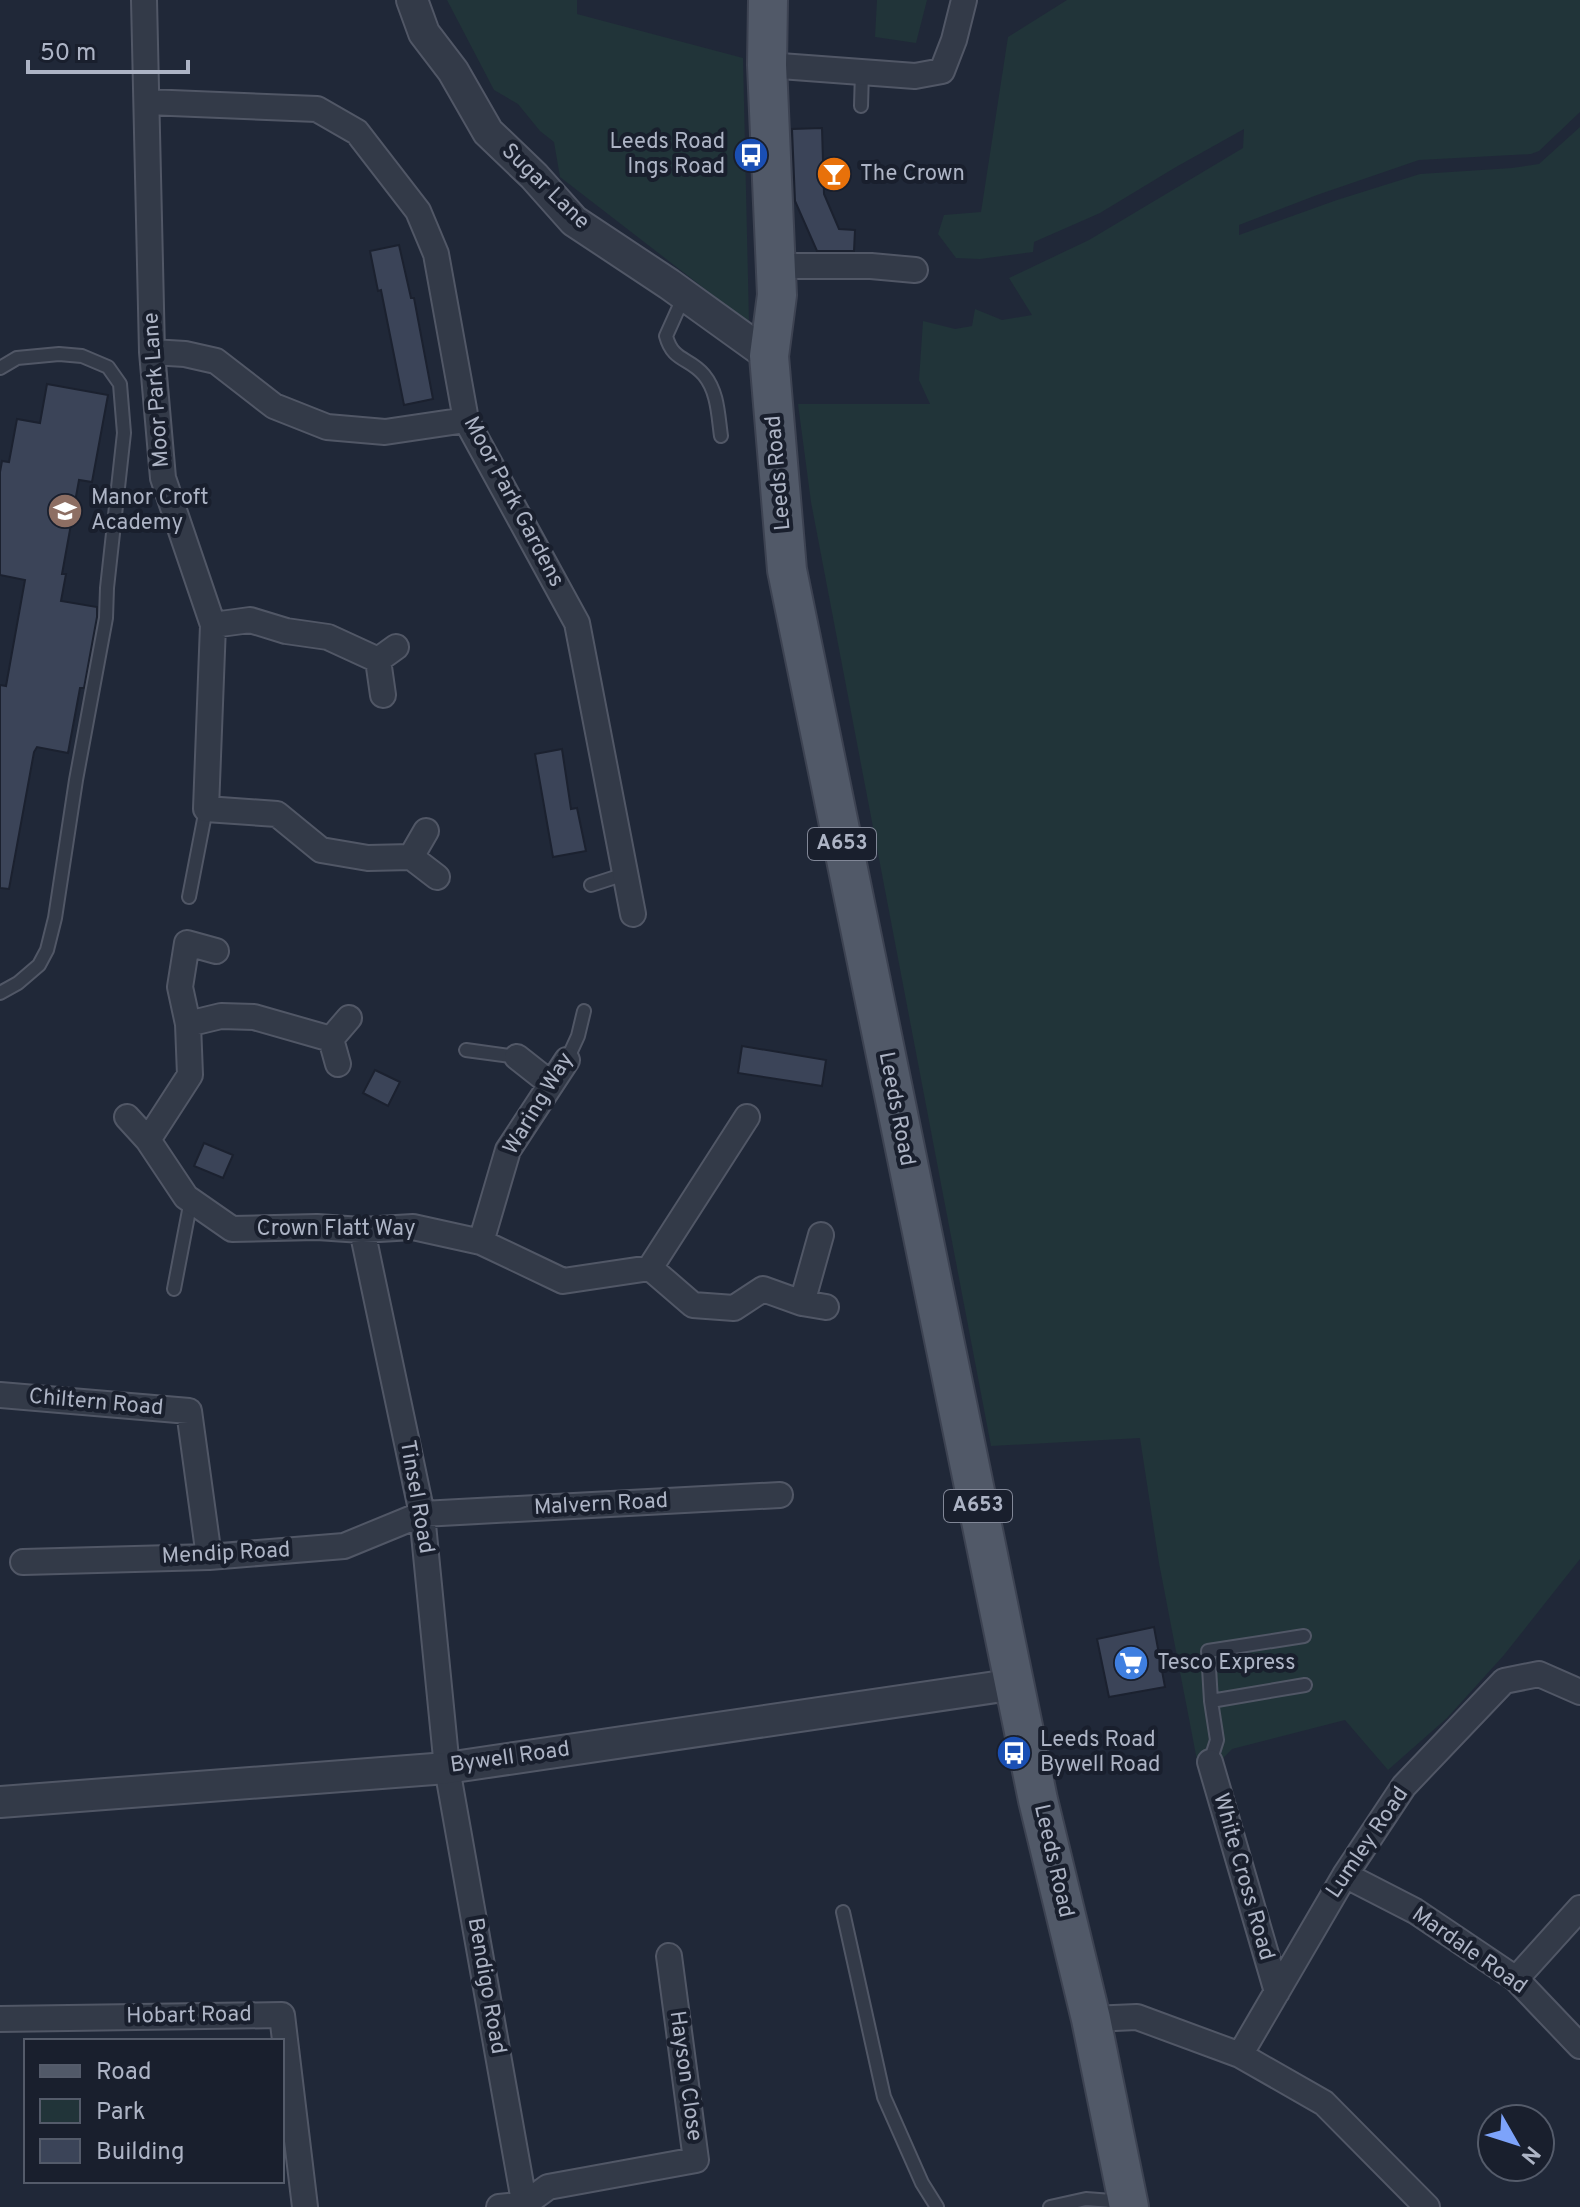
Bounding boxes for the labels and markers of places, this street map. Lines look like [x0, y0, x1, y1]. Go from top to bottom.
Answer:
place label: Leeds Road Ings Road [609, 129, 725, 181]
bus stop icon: Leeds Road Ings Road [732, 136, 770, 174]
bar icon: The Crown [815, 155, 853, 193]
place label: The Crown [860, 161, 965, 188]
place label: Manor Croft Academy [91, 485, 209, 537]
school or university icon: Manor Croft Academy [46, 492, 84, 530]
supermarket icon: Tesco Express [1112, 1644, 1150, 1682]
place label: Tesco Express [1157, 1650, 1295, 1677]
place label: Leeds Road Bywell Road [1040, 1727, 1160, 1779]
bus stop icon: Leeds Road Bywell Road [995, 1734, 1033, 1772]

